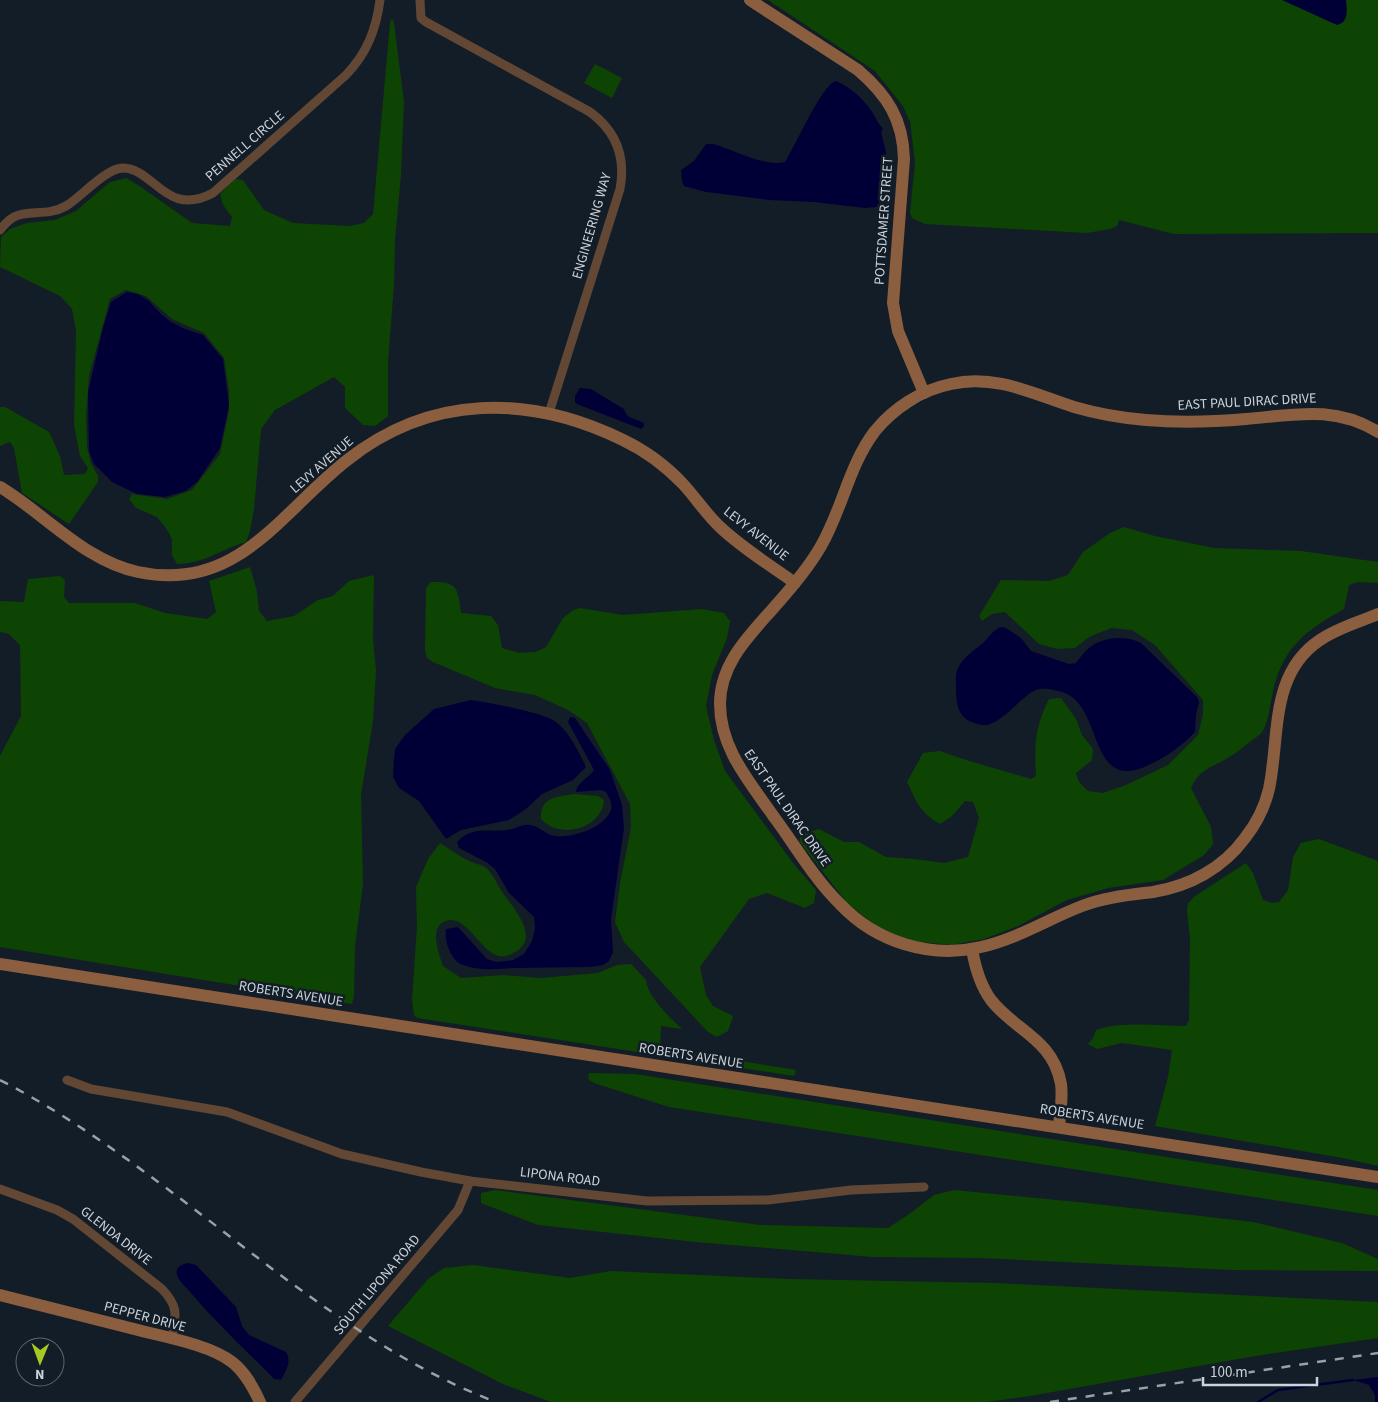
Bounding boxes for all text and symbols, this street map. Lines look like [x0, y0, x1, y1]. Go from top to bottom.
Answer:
street label: PENNELL CIRCLE [201, 106, 289, 186]
street label: POTTSDAMER STREET [870, 156, 898, 286]
street label: ENGINEERING WAY [567, 170, 617, 282]
street label: EAST PAUL DIRAC DRIVE [1177, 388, 1317, 416]
street label: LEVY AVENUE [286, 432, 358, 498]
street label: LEVY AVENUE [719, 502, 793, 566]
street label: EAST PAUL DIRAC DRIVE [739, 745, 835, 871]
street label: ROBERTS AVENUE [237, 976, 345, 1012]
street label: ROBERTS AVENUE [637, 1038, 745, 1074]
street label: ROBERTS AVENUE [1038, 1099, 1146, 1135]
street label: LIPONA ROAD [519, 1162, 601, 1192]
street label: GLENDA DRIVE [76, 1202, 156, 1270]
street label: SOUTH LIPONA ROAD [329, 1230, 425, 1340]
street label: PEPPER DRIVE [102, 1296, 188, 1338]
north arrow [15, 1337, 65, 1387]
scale bar [1203, 1354, 1317, 1386]
text: 100 m [1210, 1362, 1248, 1383]
text: N [35, 1364, 45, 1384]

